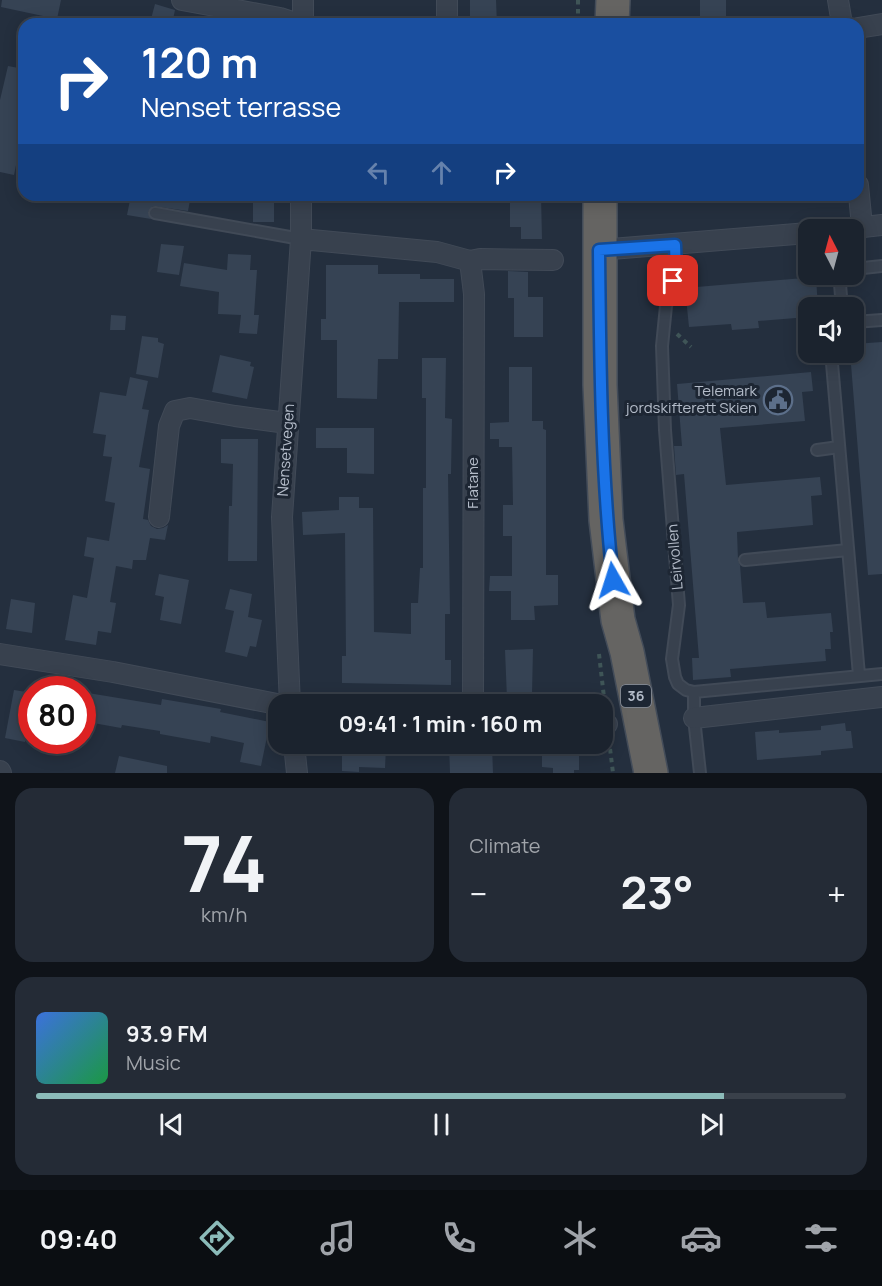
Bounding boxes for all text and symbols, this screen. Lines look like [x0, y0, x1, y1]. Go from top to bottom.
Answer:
text: 120 m [141, 33, 258, 91]
icon: right [42, 42, 120, 120]
text: Nenset terrasse [141, 88, 341, 125]
icon: left [362, 156, 395, 189]
icon: ahead [425, 156, 458, 189]
icon: right [488, 156, 521, 189]
north arrow [798, 219, 864, 285]
map controls [798, 219, 864, 363]
pin [647, 255, 698, 306]
icon: arrive [656, 264, 689, 297]
button: sound [798, 297, 864, 363]
place label: Telemark jordskifterett Skien [625, 380, 758, 418]
public building icon: Telemark jordskifterett Skien [762, 384, 794, 416]
street label: Nensetvegen [272, 403, 299, 497]
street label: Flatane [462, 457, 483, 509]
street label: Leirvollen [661, 523, 688, 591]
position arrow [581, 548, 645, 612]
speed limit sign: 80 [18, 676, 96, 754]
road number: 36 [621, 685, 651, 707]
text: 09:41 · 1 min · 160 m [339, 709, 542, 739]
text: 74 [181, 809, 267, 915]
text: Climate [470, 832, 541, 859]
text: 23° [621, 861, 694, 923]
text: − [470, 871, 487, 916]
text: + [827, 871, 846, 916]
text: km/h [201, 901, 248, 928]
text: 93.9 FM [126, 1019, 208, 1049]
text: Music [126, 1049, 181, 1076]
icon: previous [155, 1108, 188, 1141]
icon: pause [425, 1108, 458, 1141]
icon: next [695, 1108, 728, 1141]
icon: directions [196, 1217, 238, 1259]
icon: music [317, 1217, 359, 1259]
icon: phone [438, 1217, 480, 1259]
icon: climate [559, 1217, 601, 1259]
icon: car [680, 1217, 722, 1259]
icon: filters [800, 1217, 842, 1259]
text: 09:40 [39, 1220, 117, 1257]

